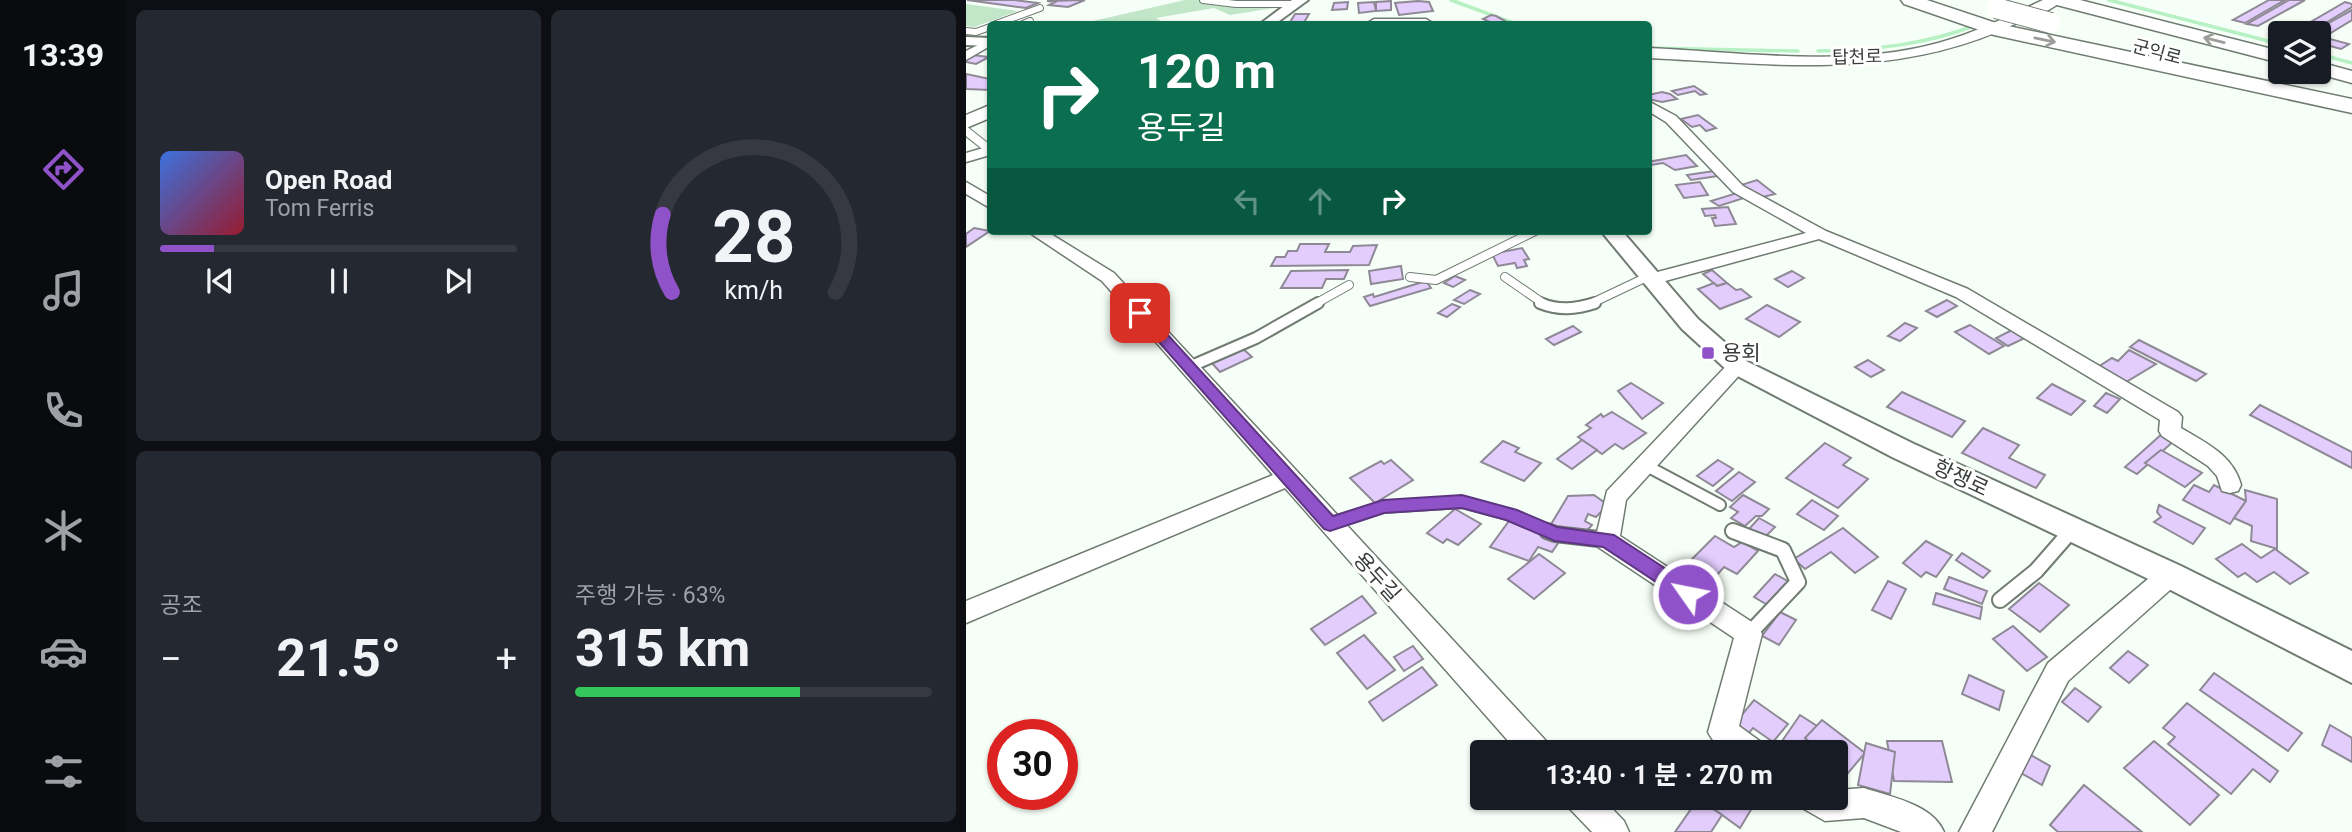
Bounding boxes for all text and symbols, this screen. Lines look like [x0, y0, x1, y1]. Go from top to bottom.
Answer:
map controls [2268, 21, 2331, 84]
button: layers [2268, 21, 2331, 84]
one-way arrow [2203, 33, 2226, 46]
one-way arrow [2034, 34, 2056, 47]
street label: 군익로 [2130, 35, 2184, 68]
text: 13:39 [22, 36, 104, 74]
text: 120 m [1137, 43, 1276, 100]
street label: 탑천로 [1832, 46, 1882, 67]
icon: right [1022, 49, 1113, 140]
text: 용두길 [1137, 109, 1225, 147]
icon: directions [39, 145, 88, 194]
text: Open Road [265, 165, 393, 195]
icon: left [1228, 182, 1266, 220]
icon: ahead [1301, 182, 1339, 220]
icon: right [1374, 182, 1412, 220]
text: 28 [712, 194, 795, 280]
text: Tom Ferris [265, 195, 374, 222]
icon: previous [201, 262, 239, 300]
icon: pause [320, 262, 358, 300]
icon: next [439, 262, 477, 300]
icon: music [39, 266, 88, 315]
text: km/h [724, 276, 783, 305]
pin [1110, 283, 1170, 343]
icon: arrive [1121, 294, 1159, 332]
place label: 용회 [1722, 341, 1761, 365]
marker: 용회 [1700, 345, 1716, 361]
icon: phone [39, 386, 88, 435]
street label: 항쟁로 [1930, 455, 1992, 501]
icon: climate [39, 506, 88, 555]
street label: 용두길 [1349, 547, 1405, 607]
position arrow [1651, 557, 1725, 631]
text: 주행 가능 · 63% [575, 582, 725, 609]
text: 공조 [160, 592, 202, 619]
text: 315 km [575, 618, 750, 679]
icon: car [39, 627, 88, 676]
text: 21.5° [276, 628, 401, 689]
text: − [160, 637, 182, 681]
text: + [495, 637, 517, 681]
speed limit sign: 30 [987, 719, 1078, 810]
icon: filters [39, 747, 88, 796]
text: 13:40 · 1 분 · 270 m [1545, 760, 1773, 790]

